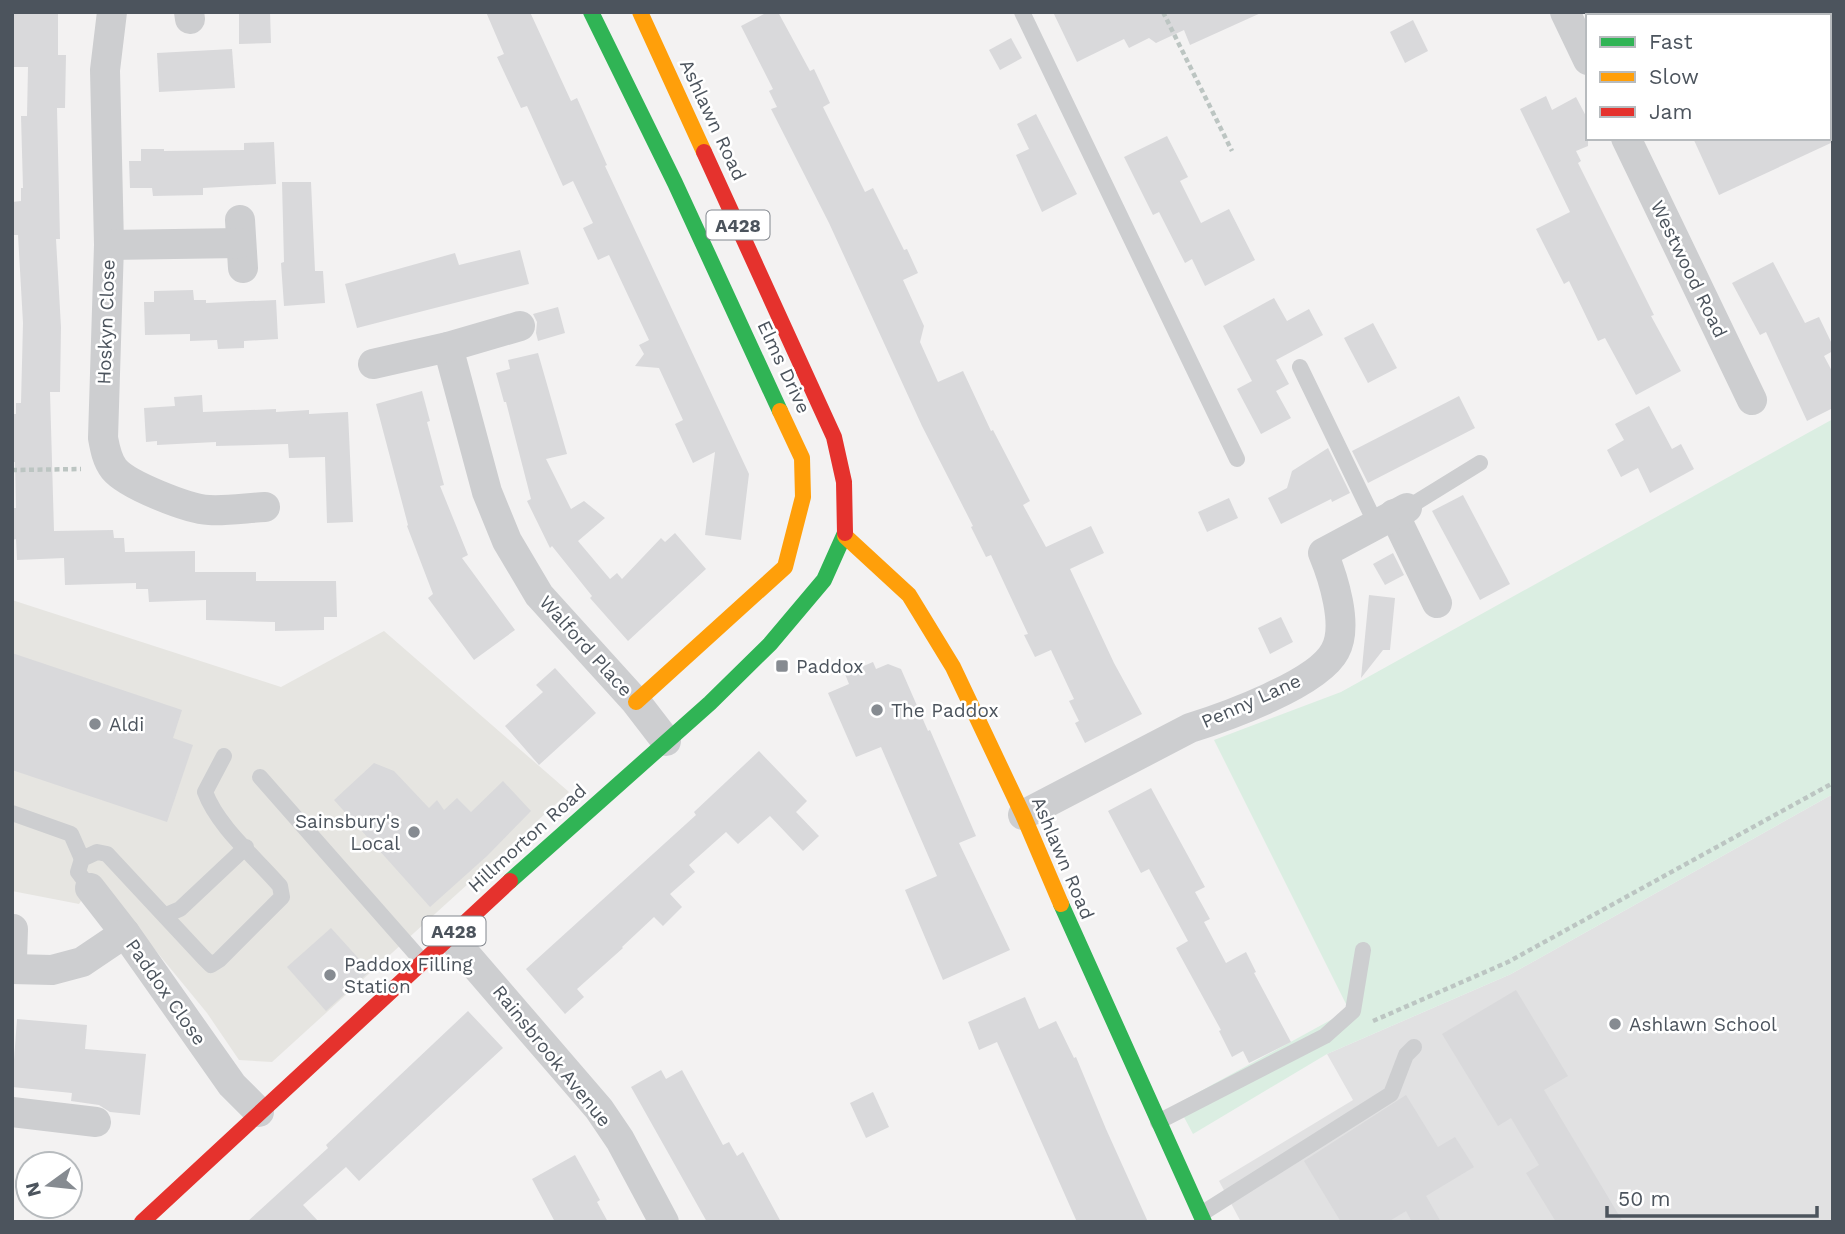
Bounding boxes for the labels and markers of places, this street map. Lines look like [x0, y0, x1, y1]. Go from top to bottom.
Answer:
place label: Paddox [796, 655, 863, 678]
marker: Paddox [774, 658, 790, 674]
place label: The Paddox [891, 699, 999, 722]
marker: The Paddox [869, 702, 885, 718]
place label: Aldi [109, 713, 144, 736]
marker: Aldi [87, 716, 103, 732]
place label: Sainsbury's Local [295, 810, 400, 855]
marker: Sainsbury's Local [406, 824, 422, 840]
place label: Paddox Filling Station [344, 953, 473, 998]
marker: Paddox Filling Station [322, 967, 338, 983]
place label: Ashlawn School [1629, 1013, 1777, 1036]
marker: Ashlawn School [1607, 1016, 1623, 1032]

